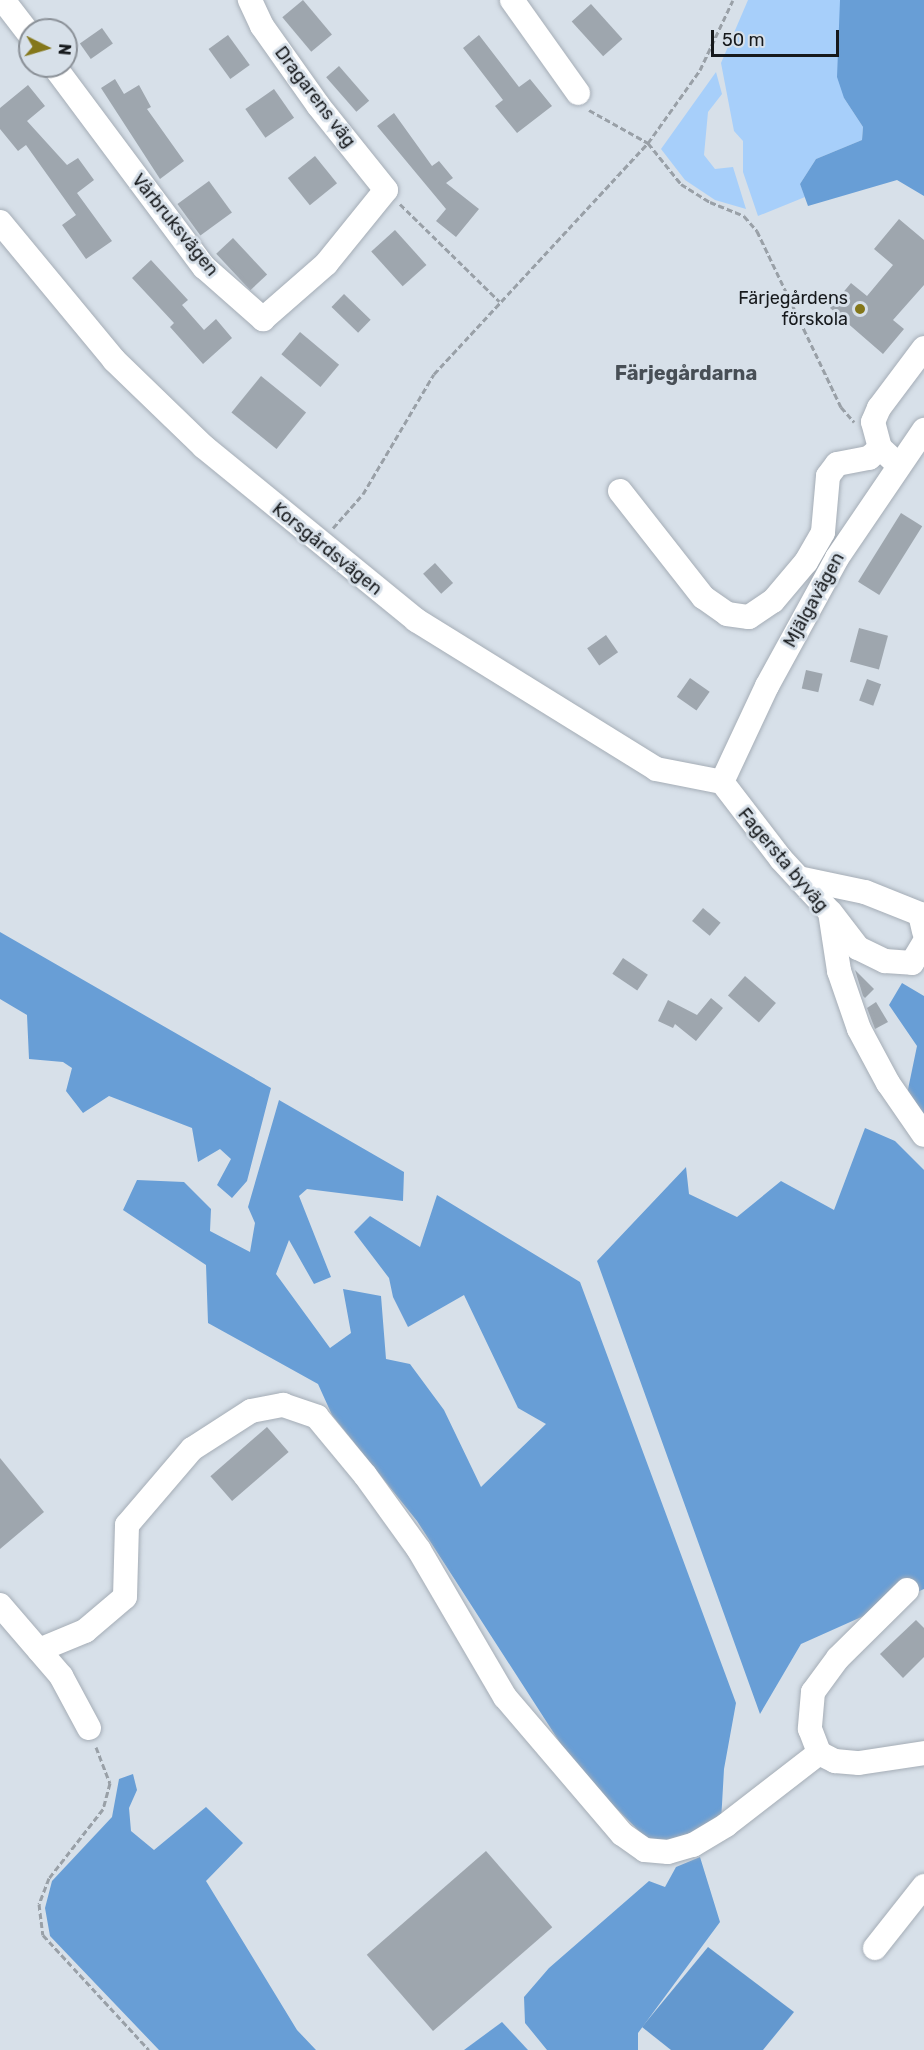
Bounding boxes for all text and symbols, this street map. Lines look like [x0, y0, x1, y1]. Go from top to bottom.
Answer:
north arrow [18, 18, 78, 78]
scale bar [714, 18, 842, 56]
text: 50 m [722, 29, 765, 51]
street label: Dragarens väg [270, 42, 360, 152]
text: N [54, 43, 74, 56]
street label: Vårbruksvägen [127, 170, 223, 280]
place label: Färjegårdens förskola [738, 288, 848, 330]
marker: Färjegårdens förskola [853, 302, 867, 316]
district label: Färjegårdarna [615, 361, 757, 385]
street label: Korsgårdsvägen [268, 498, 386, 600]
street label: Mjälgavägen [779, 549, 849, 651]
street label: Fagersta byväg [733, 804, 833, 916]

